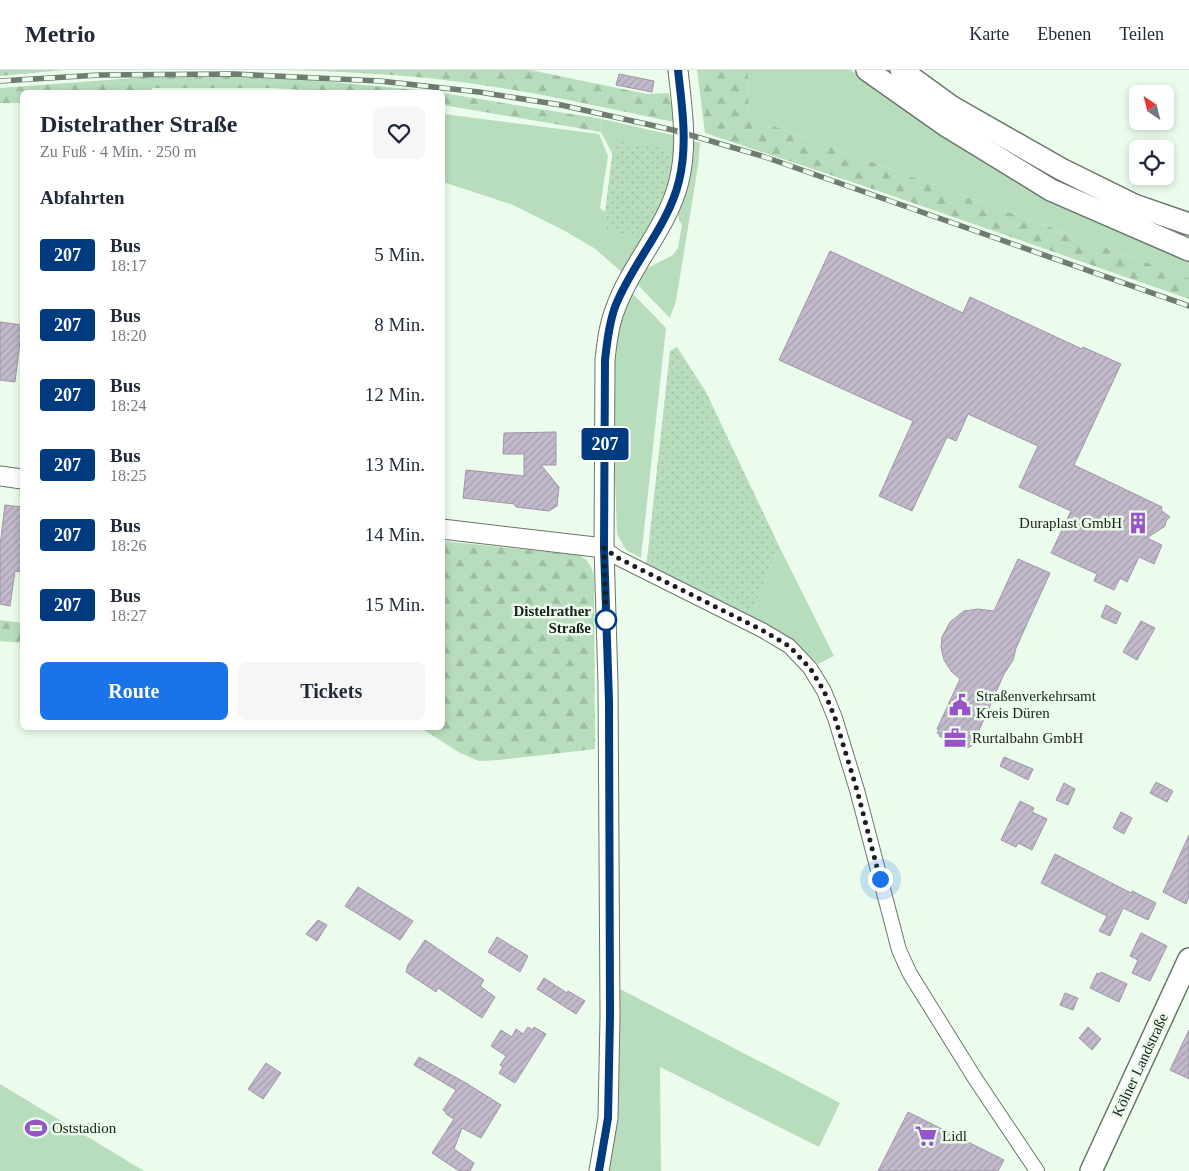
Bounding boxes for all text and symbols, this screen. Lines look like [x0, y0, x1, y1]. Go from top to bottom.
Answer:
text: Metrio [25, 21, 96, 47]
text: Karte [969, 24, 1009, 44]
text: Ebenen [1037, 24, 1091, 44]
text: Teilen [1119, 24, 1164, 44]
north arrow [1129, 85, 1174, 130]
map controls [1129, 85, 1174, 185]
button: heart [373, 107, 425, 159]
text: Distelrather Straße [40, 111, 238, 137]
button: locate [1129, 140, 1174, 185]
text: Zu Fuß · 4 Min. · 250 m [40, 143, 196, 160]
text: Abfahrten [40, 187, 124, 208]
text: Bus [110, 235, 141, 256]
text: 5 Min. [374, 244, 425, 265]
text: 207 [54, 245, 81, 265]
text: 18:17 [110, 257, 146, 274]
text: Bus [110, 305, 141, 326]
text: 8 Min. [374, 314, 425, 335]
text: 207 [54, 315, 81, 335]
text: 18:20 [110, 327, 146, 344]
text: Bus [110, 375, 141, 396]
text: 12 Min. [365, 384, 425, 405]
text: 207 [54, 385, 81, 405]
text: 18:24 [110, 397, 146, 414]
line badge: 207 [576, 428, 634, 460]
text: 207 [592, 434, 619, 454]
text: Bus [110, 445, 141, 466]
text: 13 Min. [365, 454, 425, 475]
text: 207 [54, 455, 81, 475]
text: 18:25 [110, 467, 146, 484]
building icon: Duraplast GmbH [1125, 510, 1151, 536]
text: Bus [110, 515, 141, 536]
place label: Duraplast GmbH [1019, 515, 1122, 531]
text: 14 Min. [365, 524, 425, 545]
text: 207 [54, 525, 81, 545]
text: 18:26 [110, 537, 146, 554]
text: Bus [110, 585, 141, 606]
text: 15 Min. [365, 594, 425, 615]
text: 207 [54, 595, 81, 615]
place label: Distelrather Straße [514, 603, 591, 636]
text: 18:27 [110, 607, 146, 624]
marker: Distelrather Straße [595, 609, 617, 631]
button: Route [40, 662, 228, 720]
button: Tickets [238, 662, 425, 720]
place label: Straßenverkehrsamt Kreis Düren [976, 688, 1097, 721]
public building icon: Straßenverkehrsamt Kreis Düren [947, 692, 973, 718]
office icon: Rurtalbahn GmbH [942, 725, 968, 751]
place label: Rurtalbahn GmbH [972, 730, 1083, 746]
your location [868, 867, 893, 892]
street label: Kölner Landstraße [1109, 1011, 1171, 1119]
sports icon: Oststadion [23, 1115, 49, 1141]
place label: Oststadion [52, 1120, 117, 1136]
supermarket icon: Lidl [913, 1123, 939, 1149]
place label: Lidl [942, 1128, 967, 1144]

